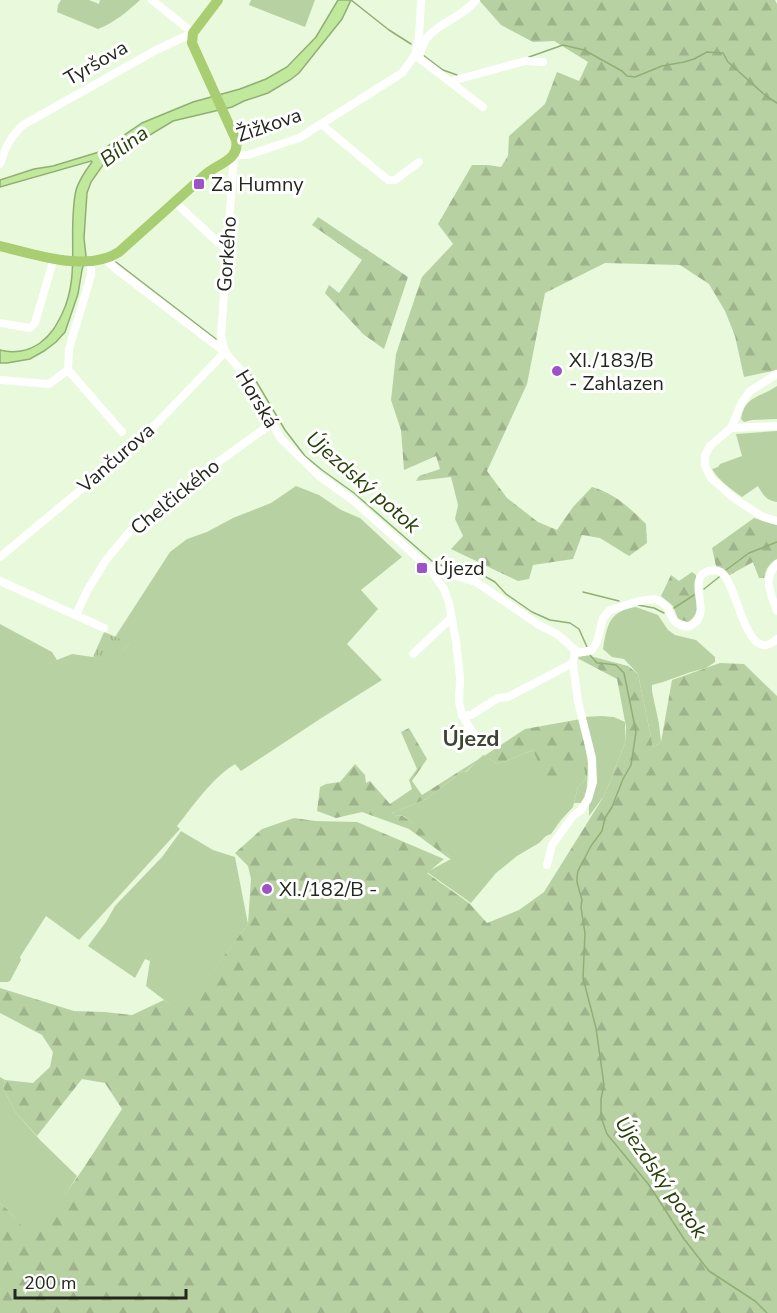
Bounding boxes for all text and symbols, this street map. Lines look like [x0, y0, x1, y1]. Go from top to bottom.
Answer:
street label: Tyršova [59, 34, 133, 92]
street label: Žižkova [233, 101, 305, 149]
water label: Bílina [94, 119, 154, 173]
place label: Za Humny [211, 171, 304, 198]
marker: Za Humny [192, 177, 206, 191]
street label: Gorkého [211, 215, 243, 293]
place label: XI./183/B - Zahlazen [569, 347, 664, 397]
marker: XI./183/B - Zahlazen [550, 364, 564, 378]
street label: Horská [229, 365, 285, 433]
street label: Vančurova [71, 417, 160, 500]
water label: Újezdský potok [300, 425, 426, 540]
street label: Chelčického [125, 453, 225, 541]
place label: Újezd [434, 555, 485, 582]
marker: Újezd [415, 561, 429, 575]
district label: Újezd [442, 724, 500, 754]
place label: XI./182/B - [279, 876, 378, 903]
marker: XI./182/B - [260, 882, 274, 896]
water label: Újezdský potok [609, 1110, 714, 1244]
scale bar [15, 1262, 186, 1300]
text: 200 m [24, 1271, 76, 1295]

